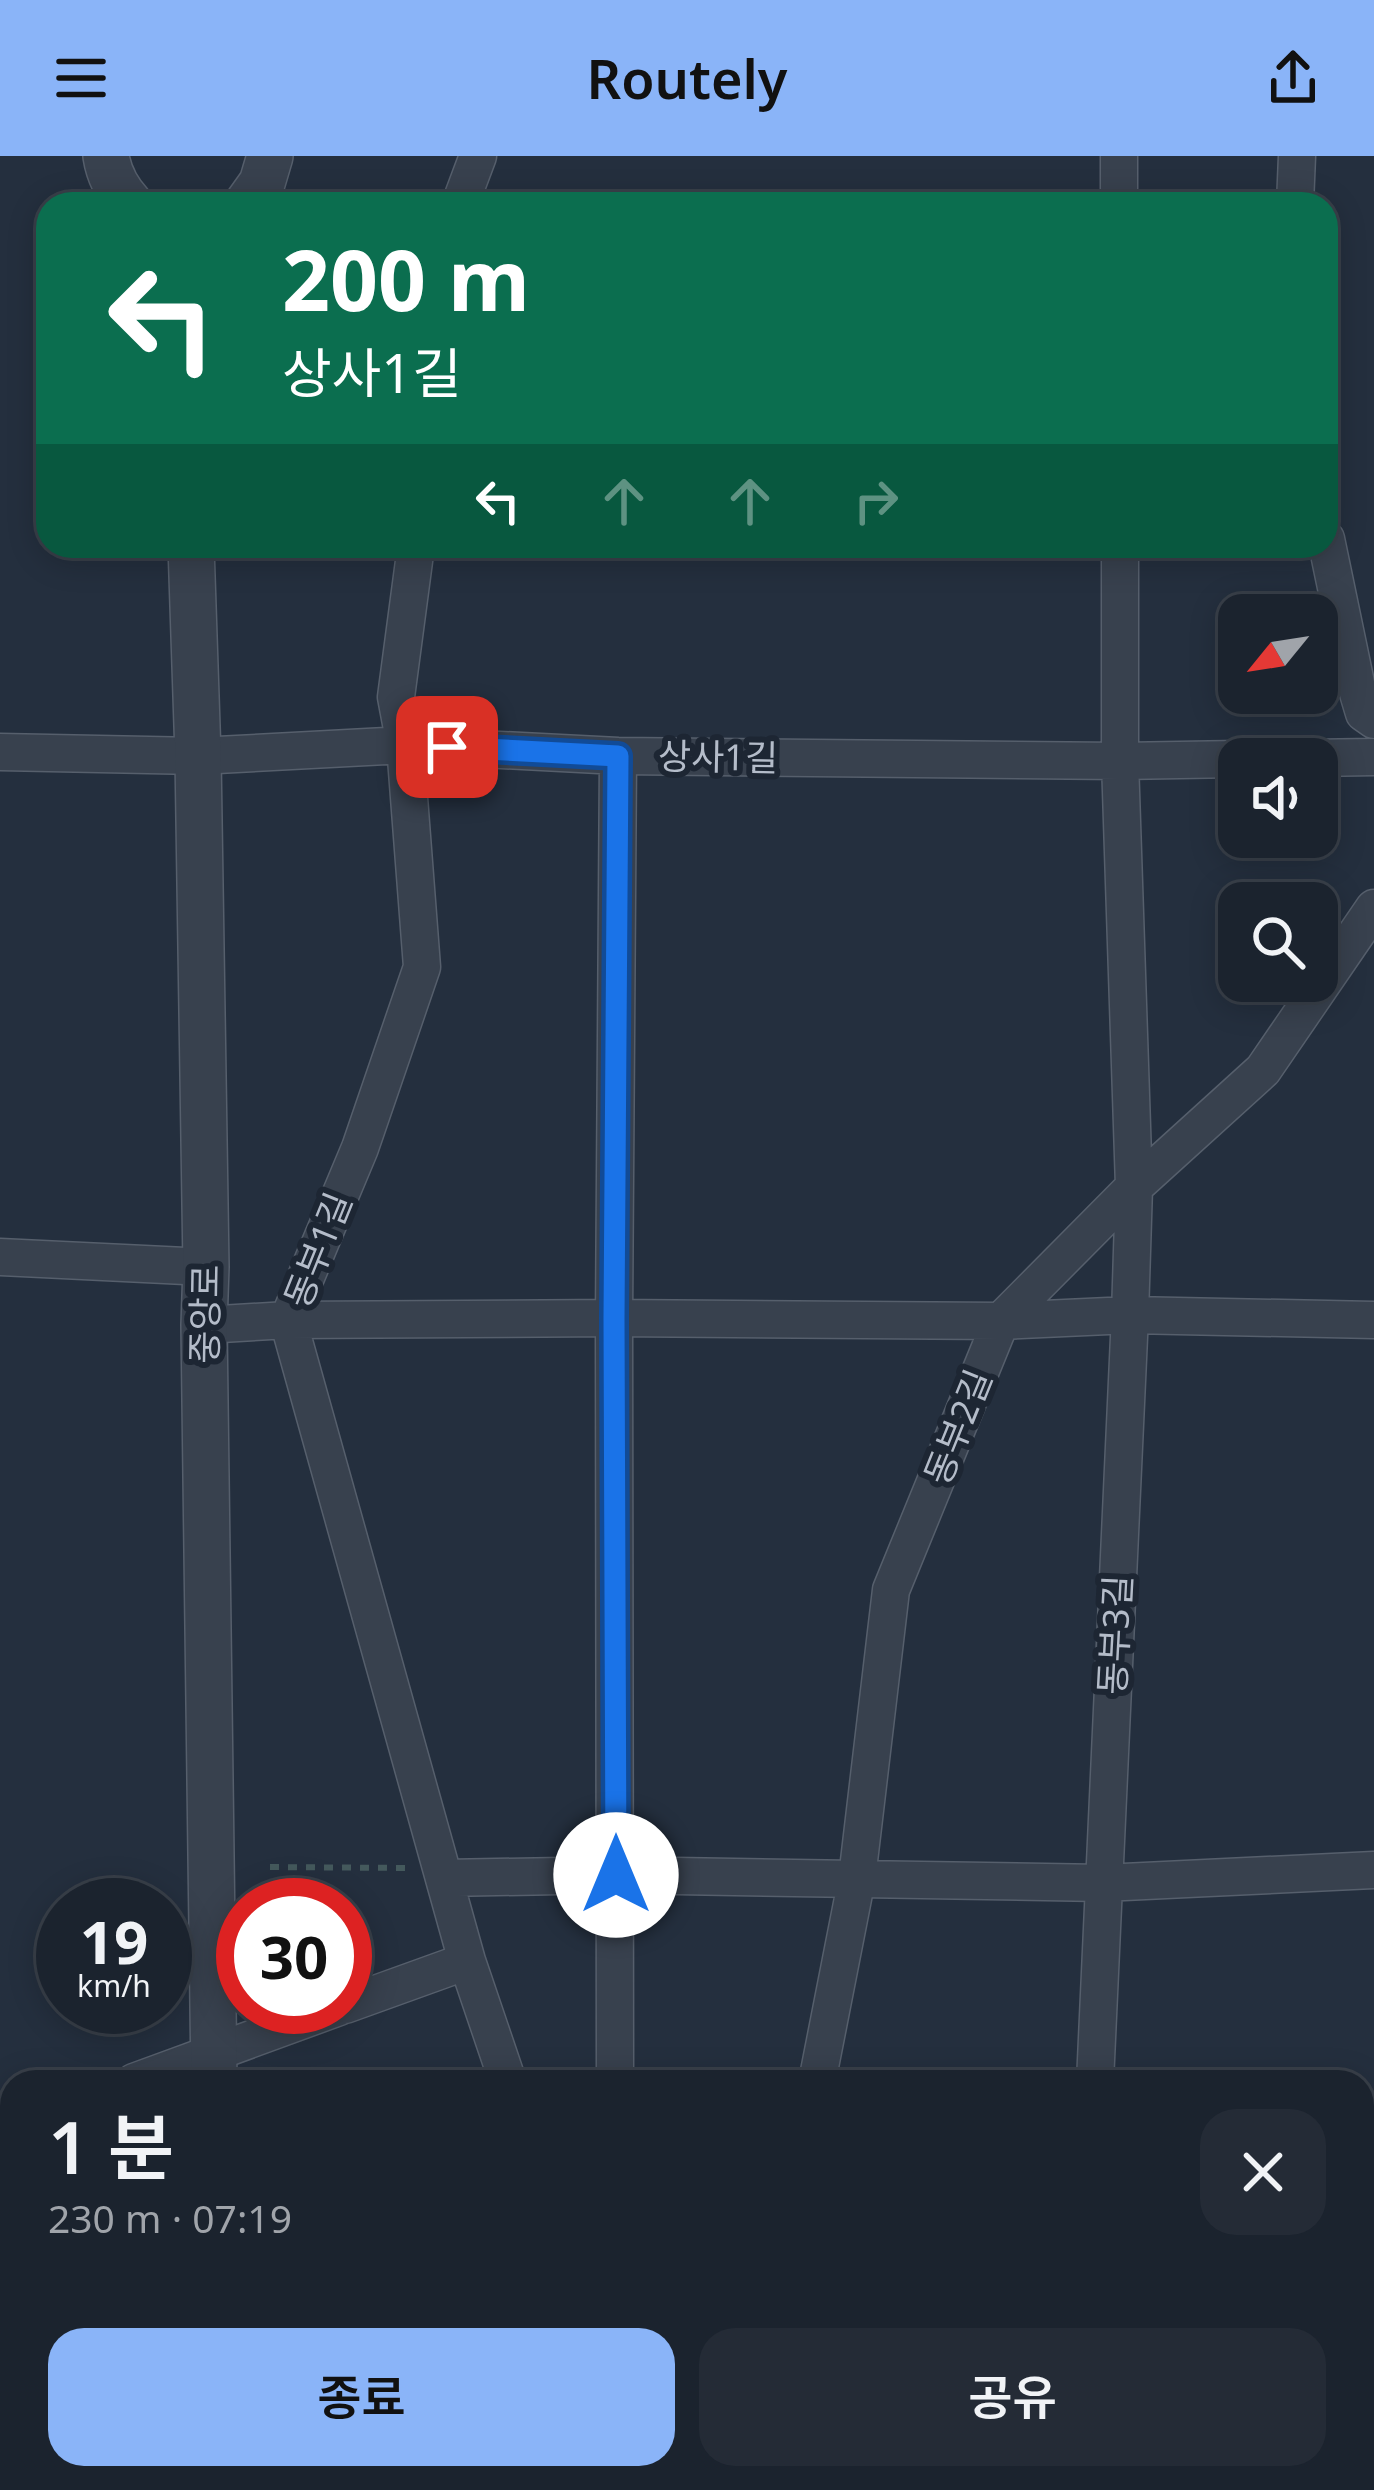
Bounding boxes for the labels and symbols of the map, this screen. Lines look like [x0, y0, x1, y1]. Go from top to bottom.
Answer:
north arrow [1218, 594, 1338, 714]
pin [396, 696, 498, 798]
street label: 상사1길 [658, 731, 778, 782]
street label: 동부1길 [272, 1185, 363, 1315]
street label: 중앙로 [179, 1264, 230, 1364]
street label: 동부2길 [912, 1362, 1003, 1492]
street label: 동부3길 [1087, 1574, 1142, 1696]
position arrow [553, 1812, 679, 1938]
speed limit sign: 30 [216, 1878, 372, 2034]

